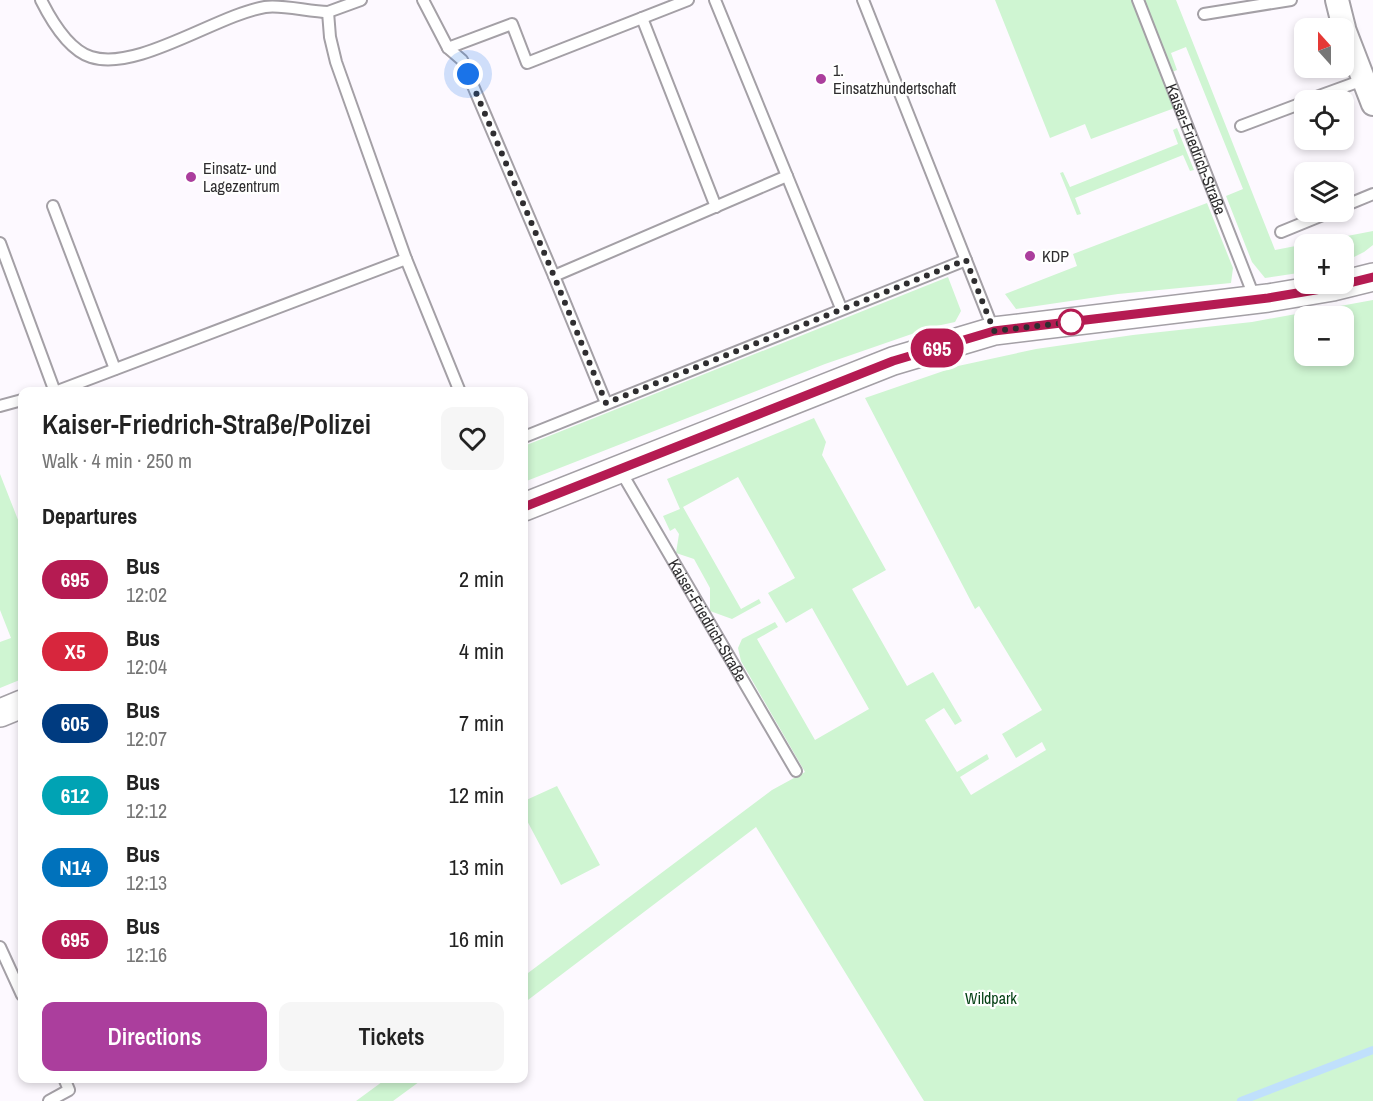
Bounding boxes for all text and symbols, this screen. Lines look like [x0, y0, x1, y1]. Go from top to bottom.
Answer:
north arrow [1294, 18, 1354, 78]
map controls [1294, 18, 1354, 366]
your location [453, 59, 483, 89]
place label: 1. Einsatzhundertschaft [833, 59, 957, 99]
marker: 1. Einsatzhundertschaft [814, 72, 828, 86]
street label: Kaiser-Friedrich-Straße [1161, 80, 1232, 218]
button: locate [1294, 90, 1354, 150]
place label: Einsatz- und Lagezentrum [203, 157, 280, 197]
button: layers [1294, 162, 1354, 222]
marker: Einsatz- und Lagezentrum [184, 170, 198, 184]
button: + [1294, 234, 1354, 294]
place label: KDP [1042, 245, 1069, 267]
marker: KDP [1023, 249, 1037, 263]
button: − [1294, 306, 1354, 366]
unlabelled marker [1058, 309, 1084, 335]
line badge: 695 [902, 328, 972, 368]
text: 695 [923, 334, 951, 363]
text: Kaiser-Friedrich-Straße/Polizei [42, 405, 371, 443]
button: heart [441, 407, 504, 470]
text: Walk · 4 min · 250 m [42, 447, 192, 474]
text: Departures [42, 501, 137, 531]
text: Bus [126, 551, 160, 581]
street label: Kaiser-Friedrich-Straße [663, 555, 752, 686]
text: 2 min [459, 564, 504, 594]
text: 695 [61, 565, 89, 594]
text: 12:02 [126, 581, 167, 608]
text: Bus [126, 623, 160, 653]
text: 4 min [459, 636, 504, 666]
text: X5 [64, 637, 86, 666]
text: 12:04 [126, 653, 167, 680]
text: Bus [126, 695, 160, 725]
text: 7 min [459, 708, 504, 738]
text: 605 [61, 709, 89, 738]
text: 12:07 [126, 725, 167, 752]
text: Bus [126, 767, 160, 797]
text: 12 min [449, 780, 504, 810]
text: 612 [61, 781, 89, 810]
text: 12:12 [126, 797, 167, 824]
text: Bus [126, 839, 160, 869]
text: 13 min [449, 852, 504, 882]
text: N14 [59, 853, 91, 882]
text: 12:13 [126, 869, 167, 896]
text: Bus [126, 911, 160, 941]
text: 16 min [449, 924, 504, 954]
text: 695 [61, 925, 89, 954]
text: 12:16 [126, 941, 167, 968]
park label: Wildpark [965, 987, 1017, 1009]
button: Directions [42, 1002, 267, 1071]
button: Tickets [279, 1002, 504, 1071]

